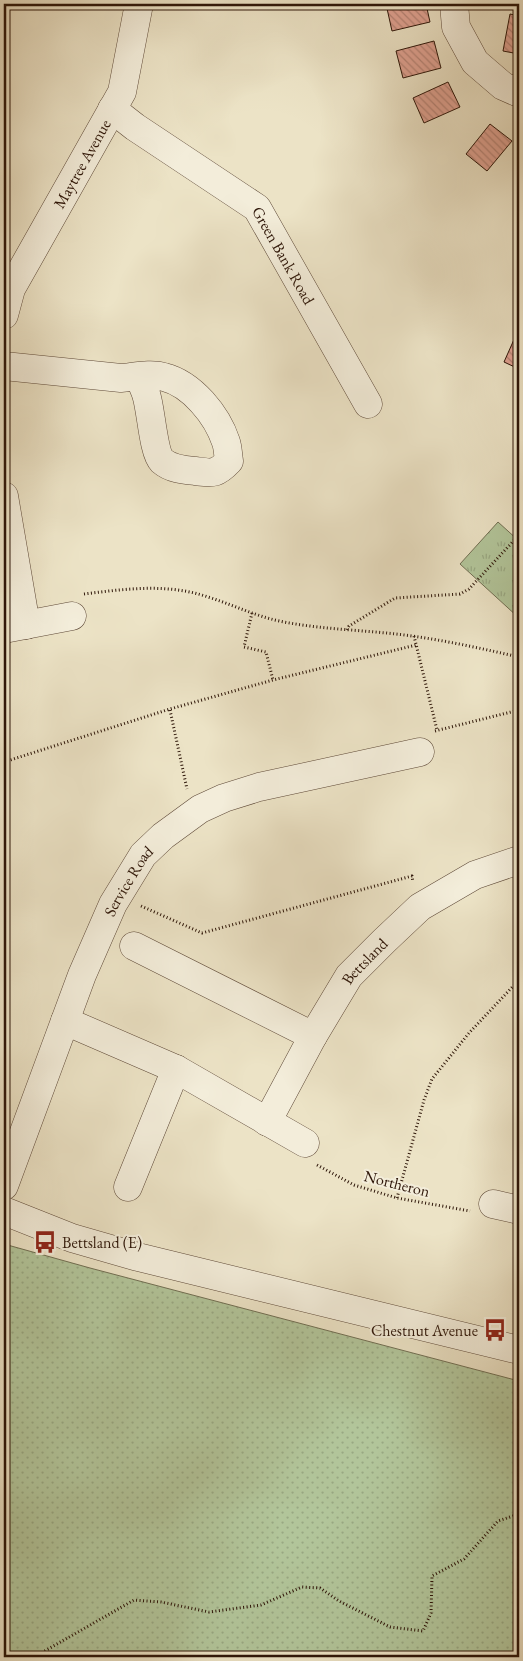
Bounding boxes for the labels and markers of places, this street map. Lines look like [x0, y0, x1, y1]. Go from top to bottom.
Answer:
bus stop icon: Bettsland (E) [32, 1229, 58, 1255]
place label: Bettsland (E) [62, 1232, 142, 1253]
bus stop icon: Chestnut Avenue [482, 1317, 508, 1343]
place label: Chestnut Avenue [371, 1320, 478, 1341]

